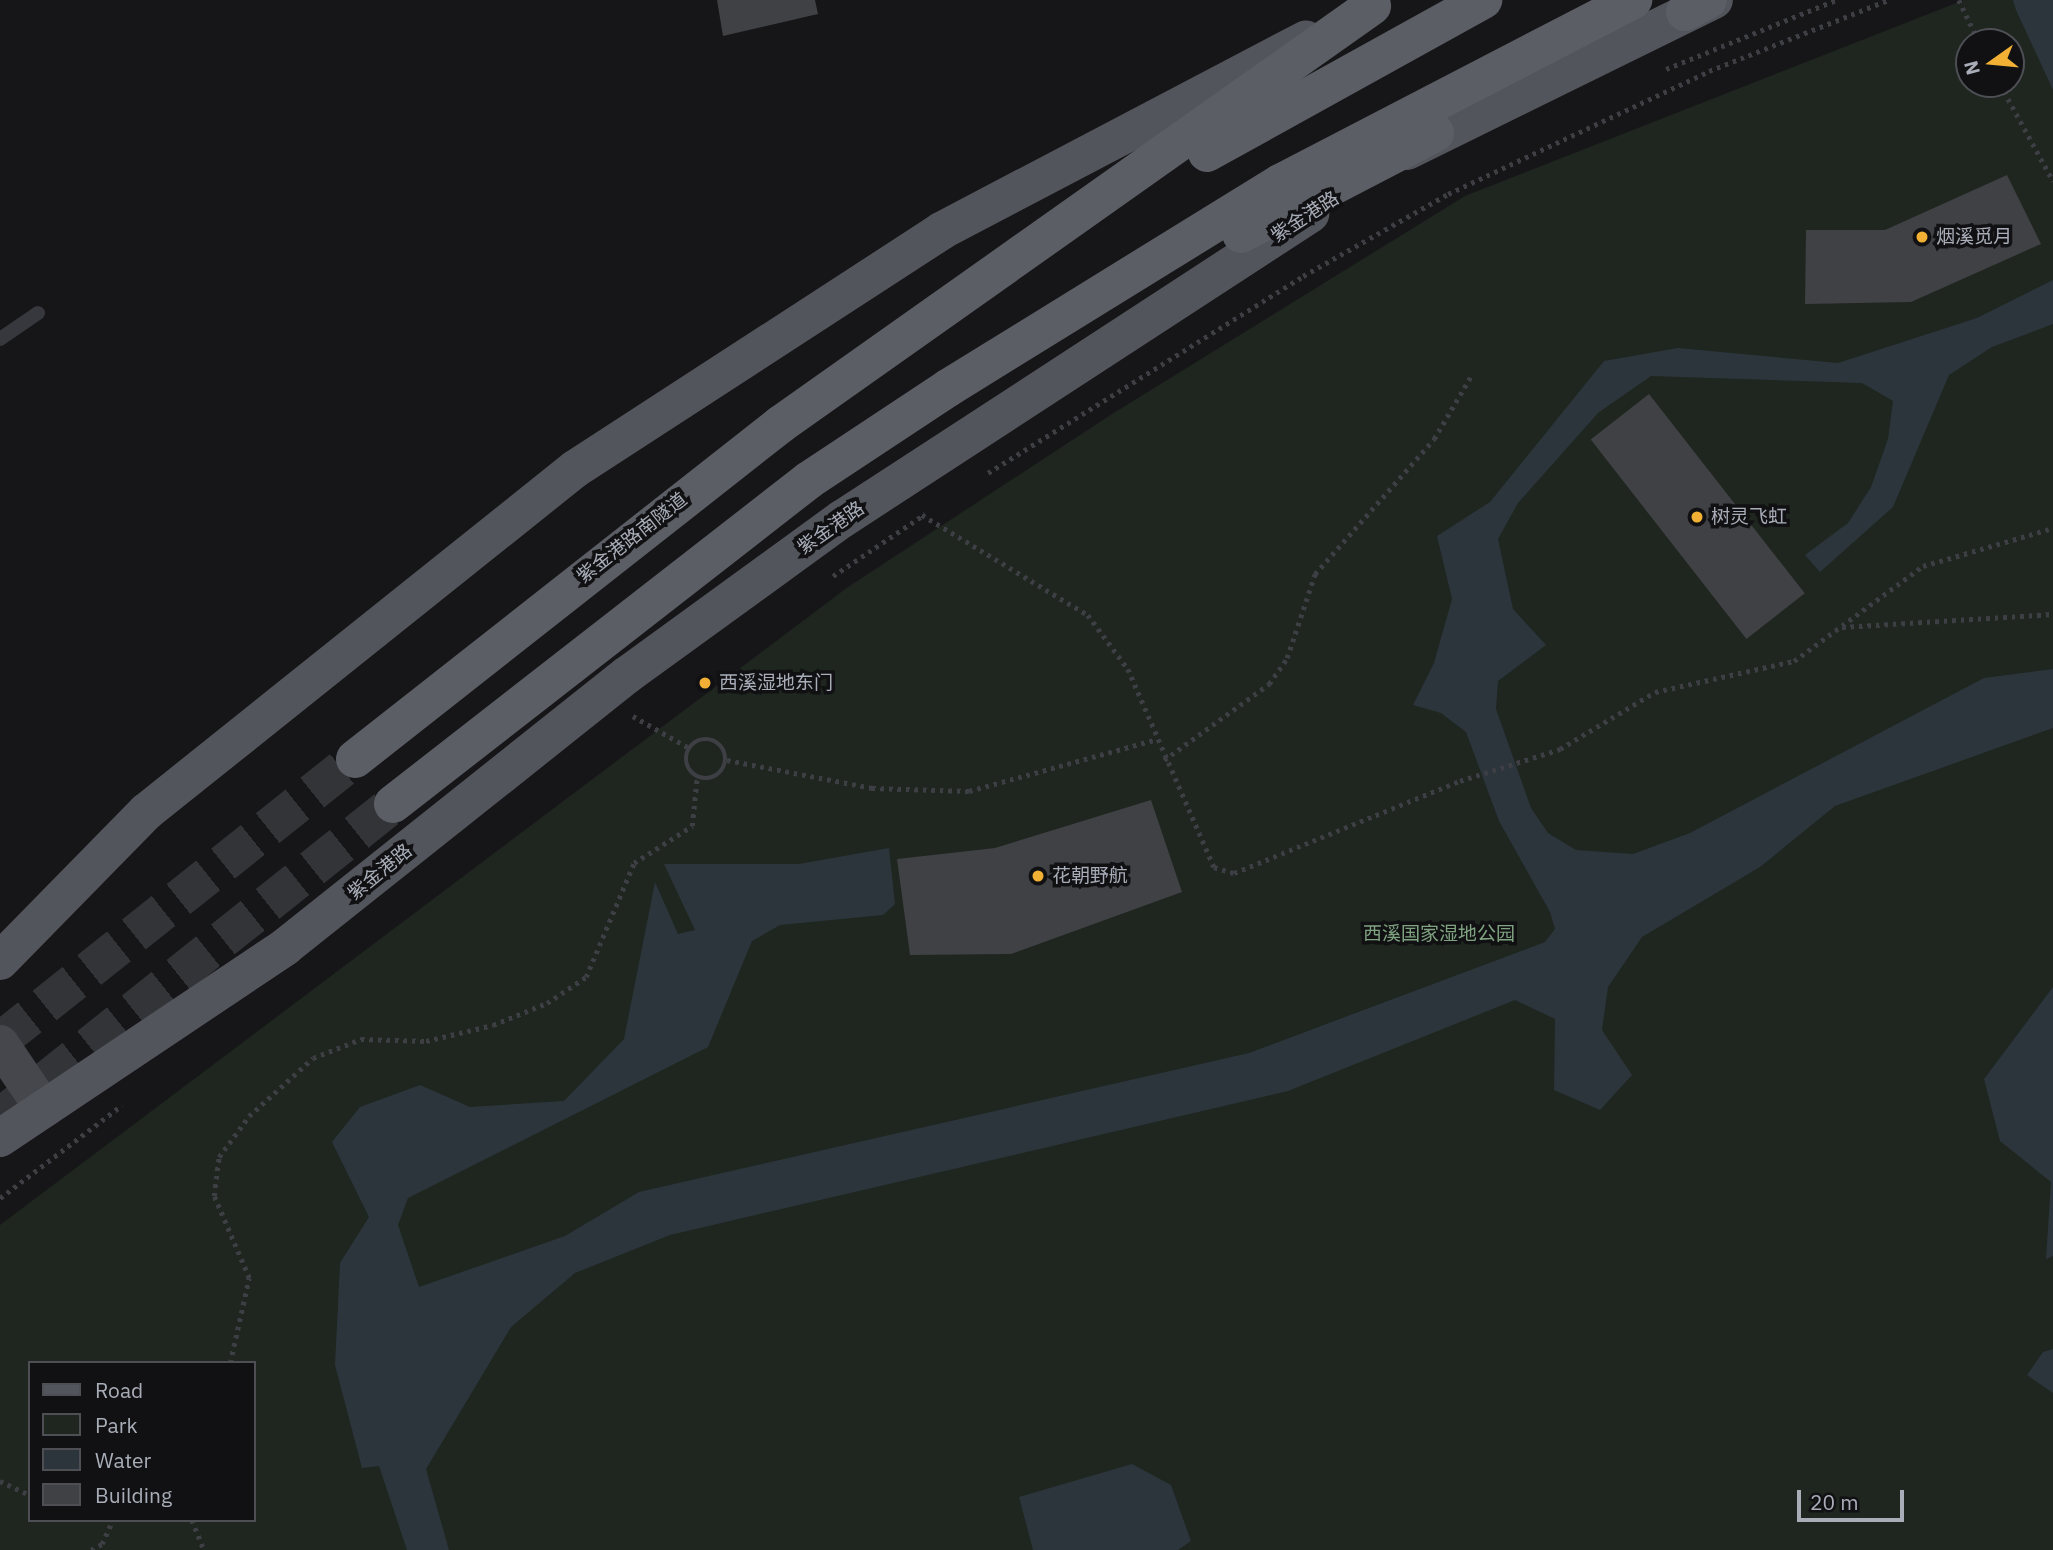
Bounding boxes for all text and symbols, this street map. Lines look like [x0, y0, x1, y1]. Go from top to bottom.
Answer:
north arrow [1955, 28, 2025, 98]
text: N [1958, 58, 1985, 78]
street label: 紫金港路 [1267, 187, 1343, 247]
place label: 烟溪觅月 [1936, 226, 2012, 248]
marker: 烟溪觅月 [1914, 229, 1930, 245]
street label: 紫金港路南隧道 [573, 488, 691, 588]
street label: 紫金港路 [793, 497, 869, 559]
place label: 树灵飞虹 [1711, 506, 1787, 528]
marker: 树灵飞虹 [1689, 509, 1705, 525]
place label: 西溪湿地东门 [719, 672, 833, 694]
marker: 西溪湿地东门 [697, 675, 713, 691]
street label: 紫金港路 [343, 839, 417, 905]
place label: 花朝野航 [1052, 865, 1128, 887]
marker: 花朝野航 [1030, 868, 1046, 884]
park label: 西溪国家湿地公园 [1363, 923, 1515, 945]
legend [28, 1361, 256, 1522]
text: Road [95, 1376, 143, 1404]
text: Park [95, 1411, 138, 1439]
text: Water [95, 1446, 151, 1474]
scale bar [1801, 1476, 1908, 1520]
text: Building [95, 1481, 172, 1509]
text: 20 m [1810, 1488, 1859, 1516]

